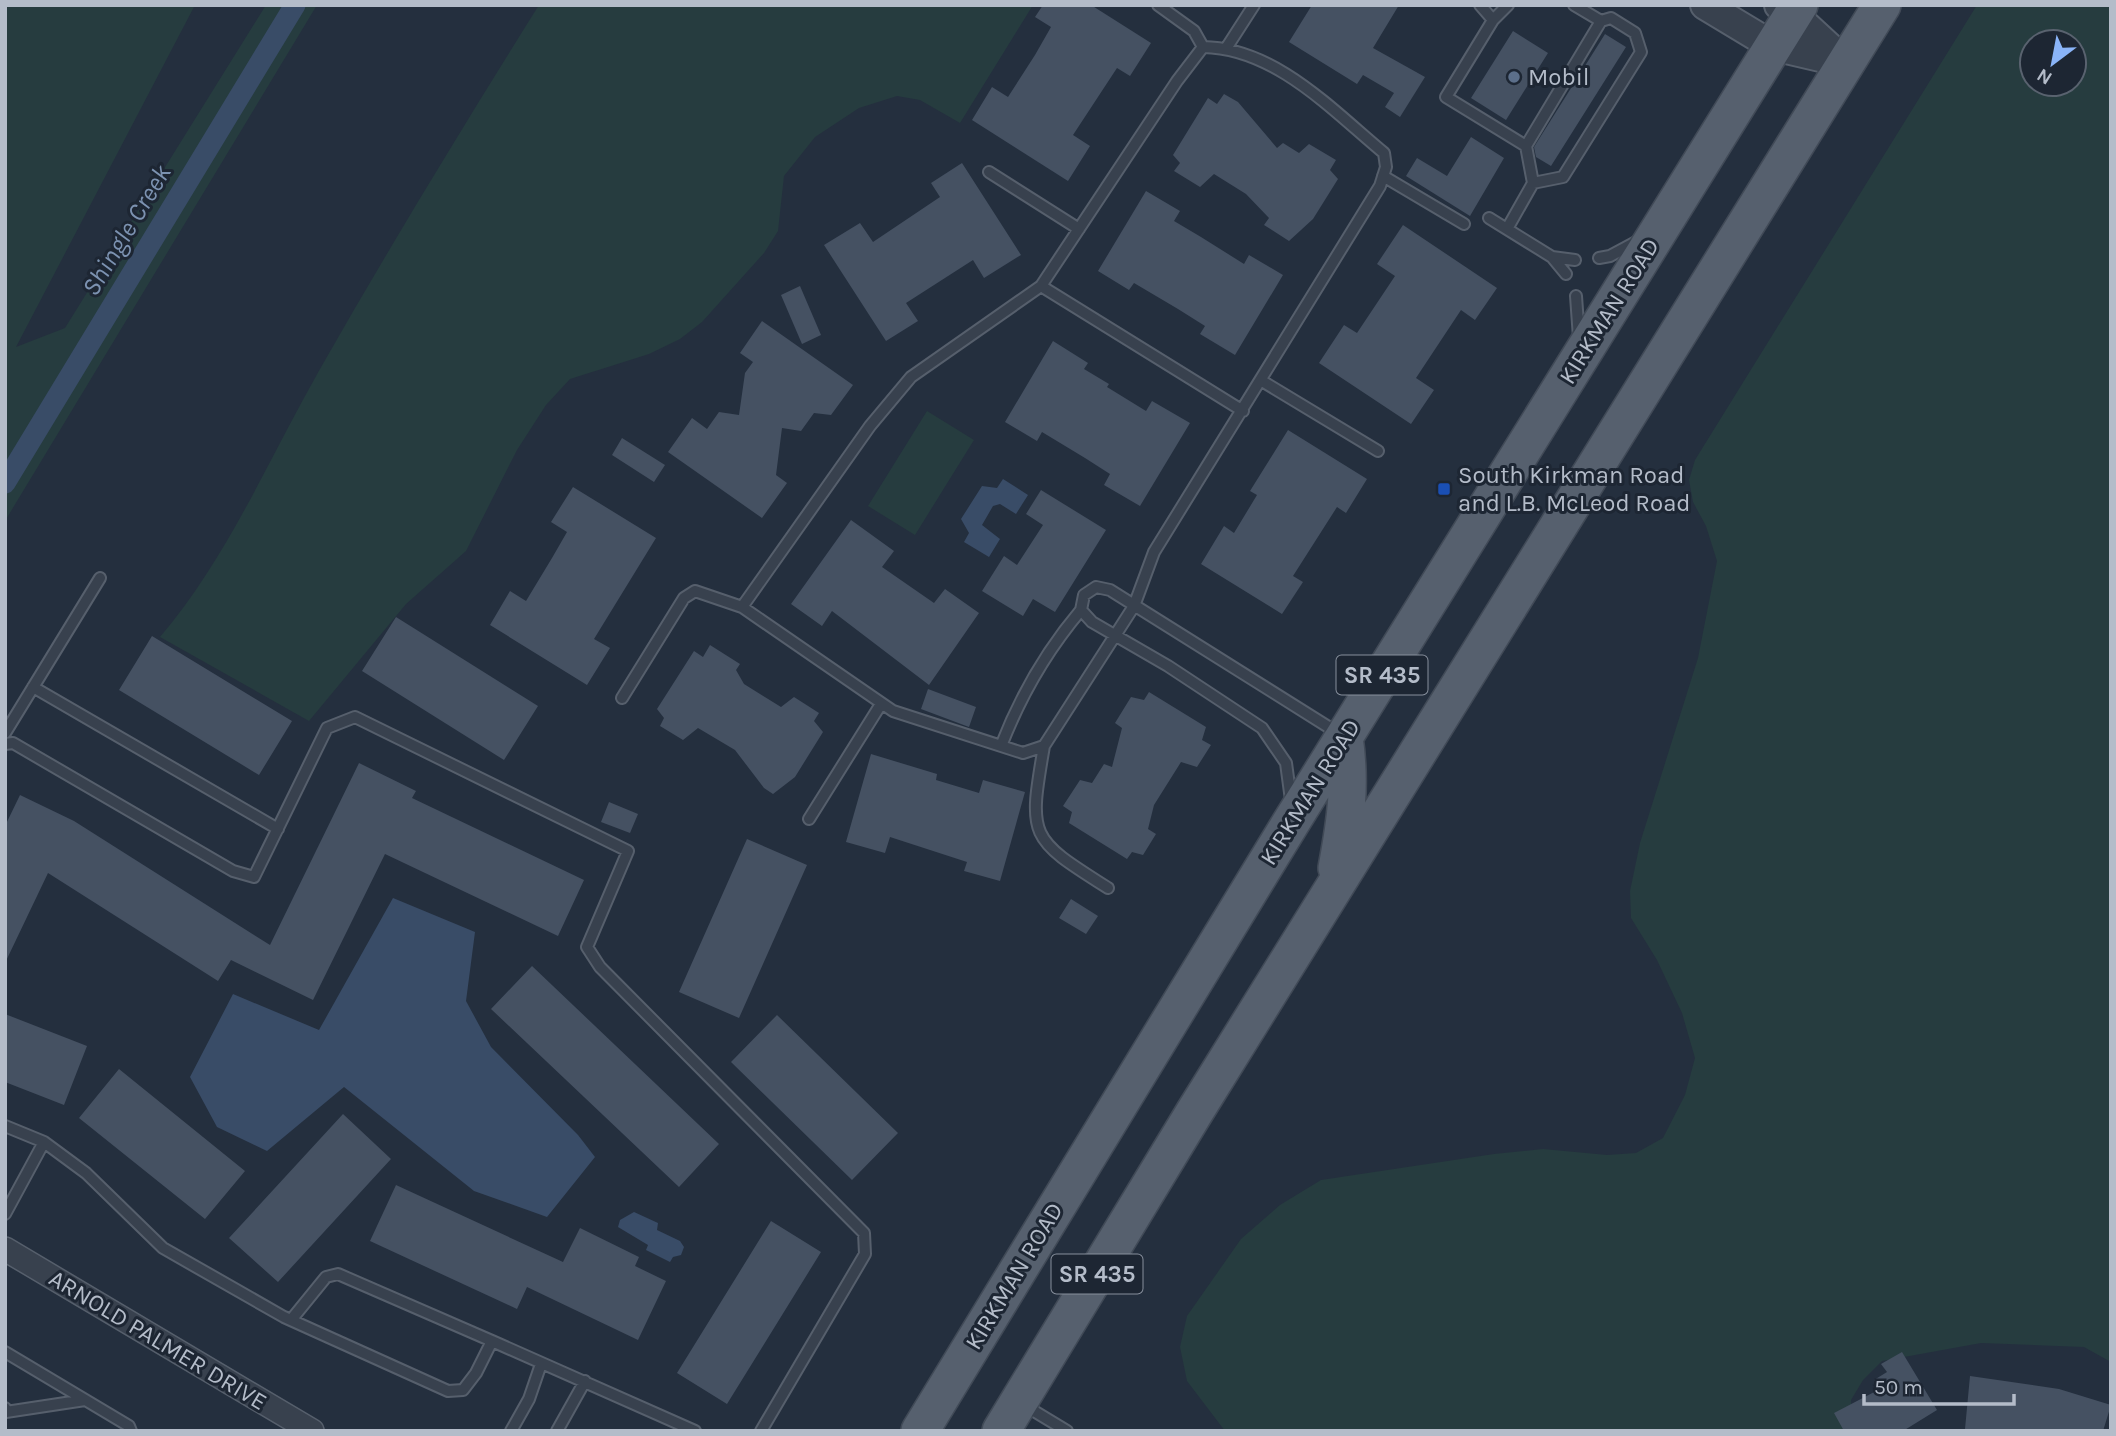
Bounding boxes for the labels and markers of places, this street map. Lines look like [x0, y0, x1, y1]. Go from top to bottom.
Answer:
place label: Mobil [1528, 63, 1590, 91]
marker: Mobil [1506, 69, 1522, 85]
place label: South Kirkman Road and L.B. McLeod Road [1458, 461, 1691, 517]
marker: South Kirkman Road and L.B. McLeod Road [1436, 481, 1452, 497]

